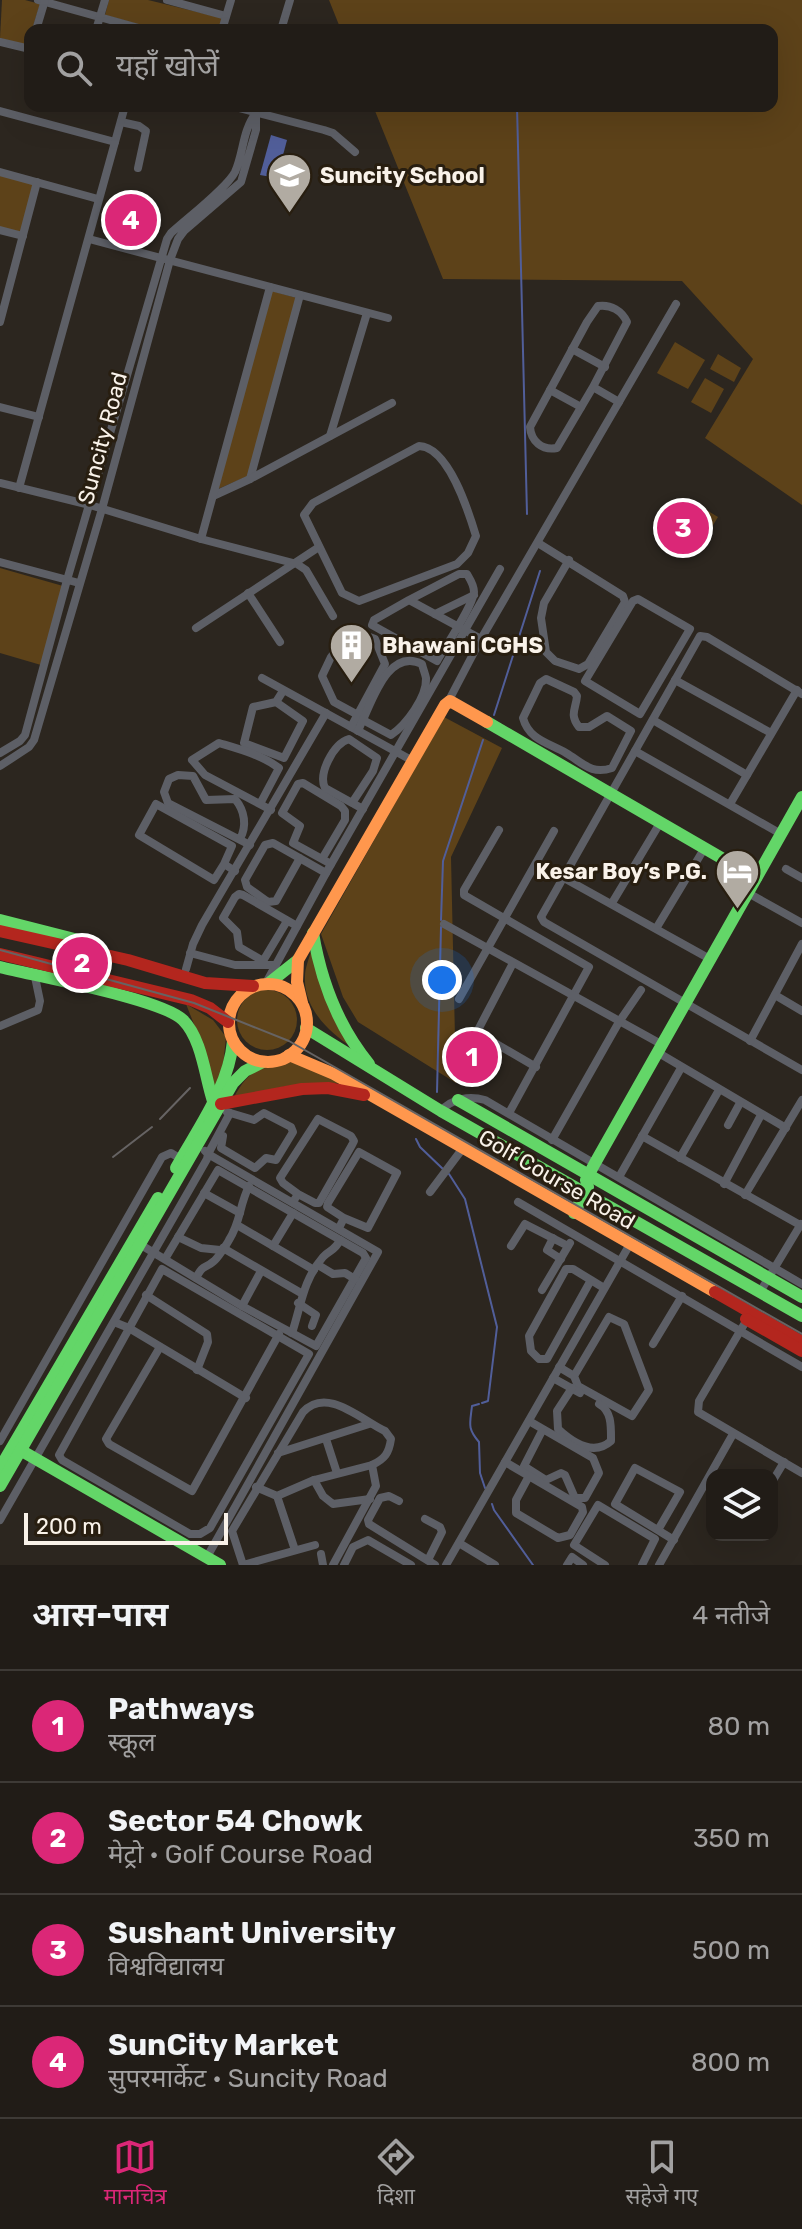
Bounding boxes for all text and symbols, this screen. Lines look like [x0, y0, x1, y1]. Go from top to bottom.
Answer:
search box [24, 24, 778, 112]
icon: search [52, 46, 96, 90]
text: यहाँ खोजें [116, 48, 219, 84]
school or university icon: Suncity School [265, 151, 313, 214]
place label: Suncity School [320, 162, 485, 189]
pin: 4 [105, 190, 157, 250]
street label: Suncity Road [72, 369, 133, 507]
pin: 3 [657, 498, 709, 558]
building icon: Bhawani CGHS [327, 621, 375, 684]
place label: Bhawani CGHS [382, 632, 543, 659]
hotel icon: Kesar Boy’s P.G. [714, 847, 762, 910]
place label: Kesar Boy’s P.G. [536, 858, 707, 885]
pin: 2 [56, 933, 108, 993]
your location [422, 960, 462, 1000]
pin: 1 [446, 1027, 498, 1087]
street label: Golf Course Road [474, 1124, 640, 1235]
map controls [706, 1469, 778, 1541]
button: layers [706, 1469, 778, 1541]
scale bar [24, 1509, 228, 1545]
text: 200 m [36, 1513, 102, 1540]
text: आस-पास [32, 1594, 168, 1635]
text: 4 नतीजे [692, 1600, 770, 1631]
text: Pathways [108, 1691, 255, 1727]
text: 1 [52, 1711, 64, 1742]
text: 80 m [707, 1711, 770, 1742]
text: स्कूल [108, 1727, 156, 1758]
text: Sector 54 Chowk [108, 1803, 363, 1839]
text: 2 [50, 1823, 66, 1854]
text: 350 m [693, 1823, 770, 1854]
text: मेट्रो · Golf Course Road [108, 1839, 373, 1870]
text: Sushant University [108, 1915, 396, 1951]
text: 3 [49, 1935, 67, 1966]
text: 500 m [692, 1935, 770, 1966]
text: विश्वविद्यालय [108, 1951, 224, 1982]
text: SunCity Market [108, 2027, 338, 2063]
text: 4 [49, 2047, 67, 2078]
text: 800 m [691, 2047, 770, 2078]
text: सुपरमार्केट · Suncity Road [108, 2063, 388, 2094]
tab: मानचित्र [104, 2135, 167, 2213]
tab: दिशा [374, 2135, 418, 2213]
tab: सहेजे गए [625, 2135, 698, 2213]

